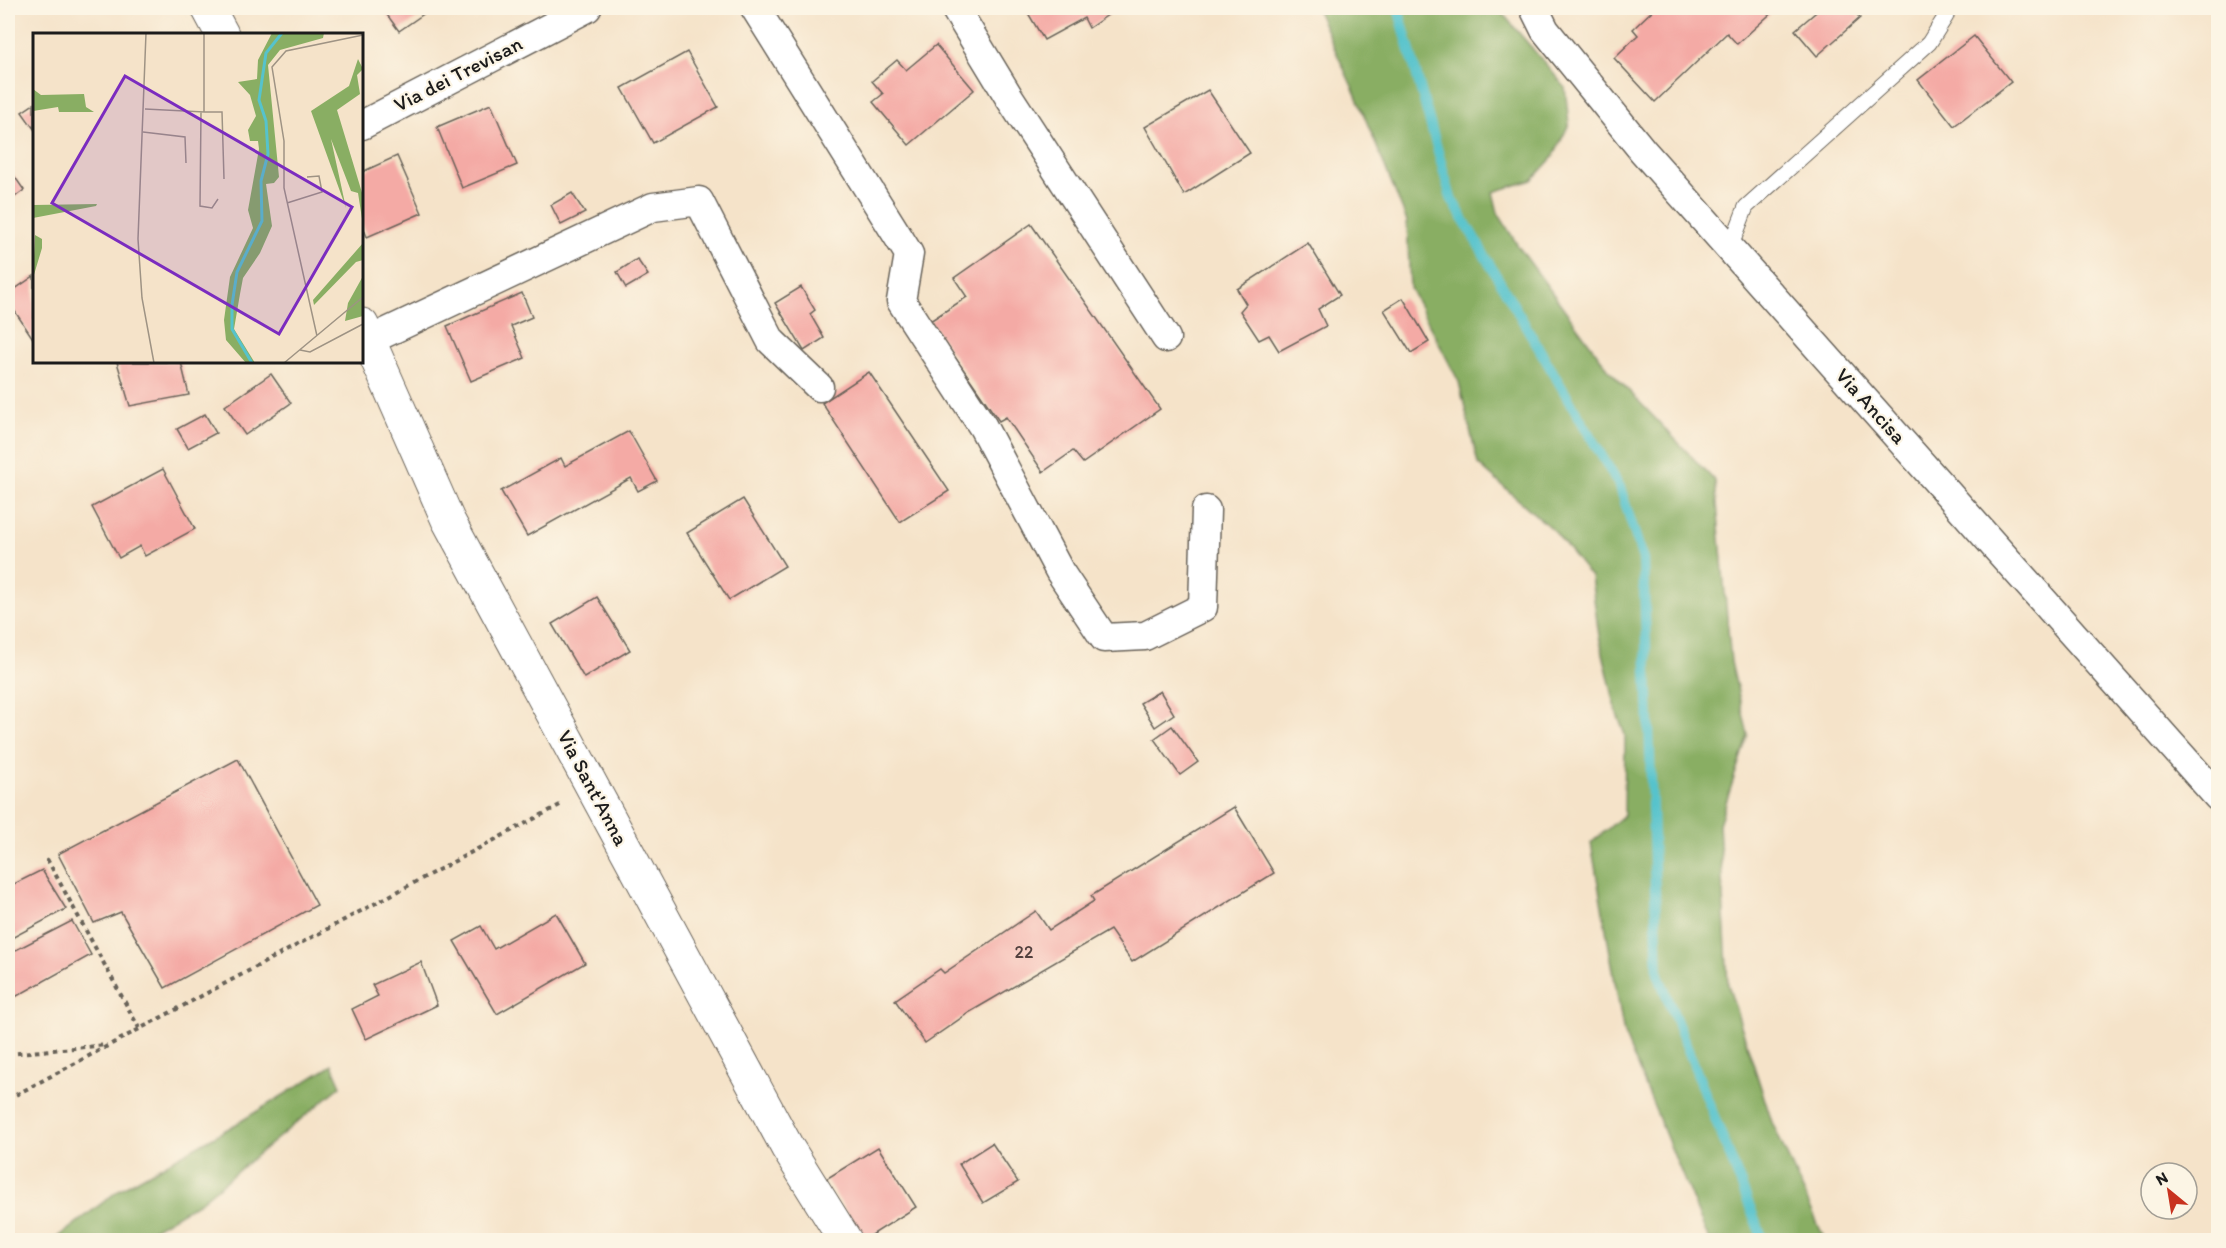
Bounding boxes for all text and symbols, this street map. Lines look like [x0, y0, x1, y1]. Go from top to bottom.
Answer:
street label: Via dei Trevisan [389, 30, 526, 117]
inset map [33, 33, 363, 363]
street label: Via Ancisa [1831, 363, 1912, 449]
street label: Via Sant'Anna [553, 726, 634, 850]
house number: 22 [1015, 941, 1034, 963]
north arrow [2139, 1161, 2199, 1221]
text: N [2152, 1168, 2171, 1189]

